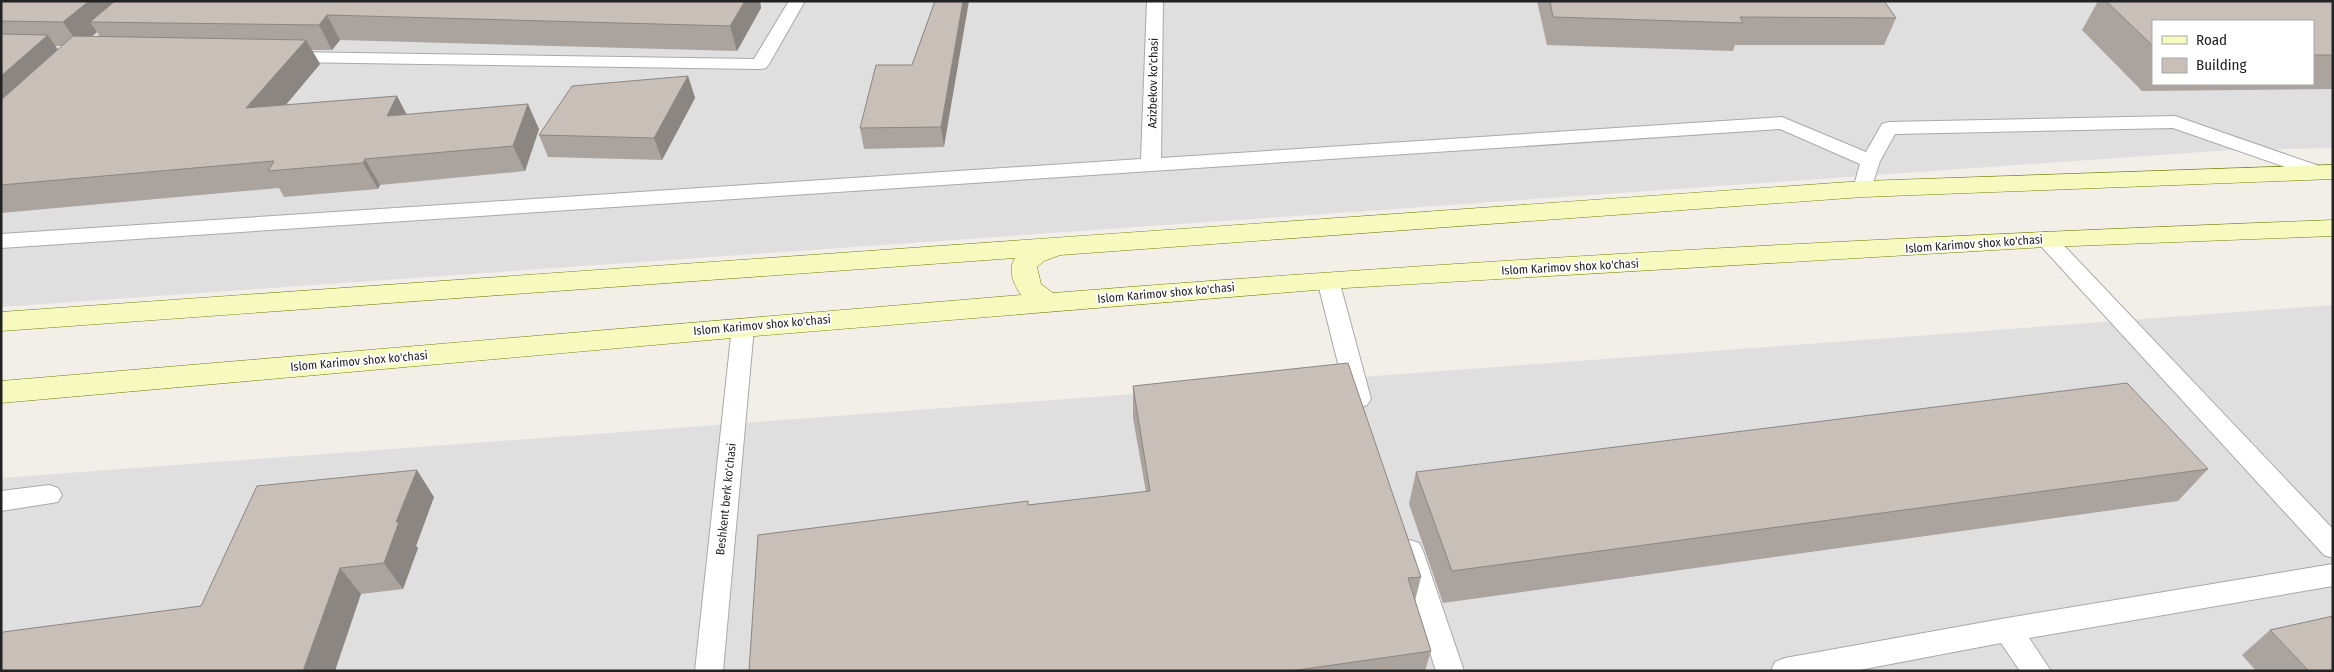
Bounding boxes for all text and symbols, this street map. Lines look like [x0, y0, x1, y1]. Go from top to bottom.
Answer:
legend [2152, 20, 2314, 85]
text: Road [2196, 31, 2227, 49]
street label: Azizbekov ko'chasi [1145, 38, 1161, 128]
text: Building [2196, 56, 2247, 74]
street label: Islom Karimov shox ko'chasi [1905, 232, 2043, 256]
street label: Islom Karimov shox ko'chasi [1501, 256, 1639, 278]
street label: Islom Karimov shox ko'chasi [1097, 280, 1235, 306]
street label: Islom Karimov shox ko'chasi [693, 312, 831, 338]
street label: Islom Karimov shox ko'chasi [290, 348, 428, 374]
street label: Beshkent berk ko'chasi [713, 442, 739, 556]

